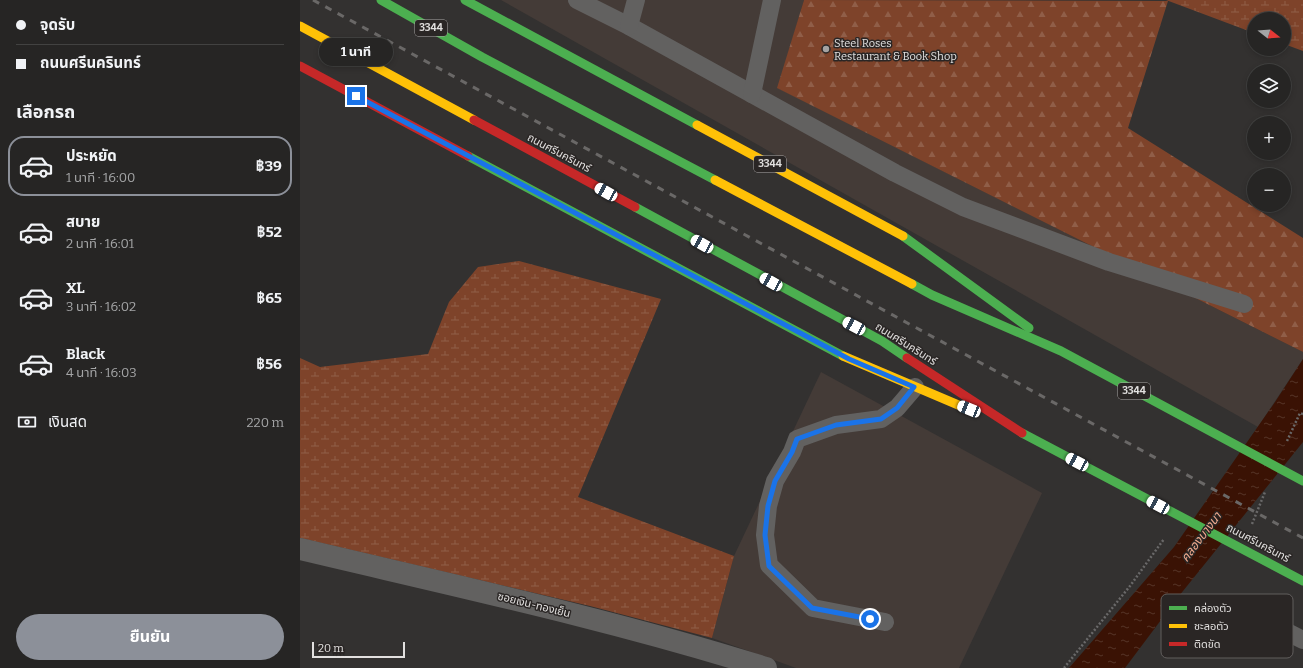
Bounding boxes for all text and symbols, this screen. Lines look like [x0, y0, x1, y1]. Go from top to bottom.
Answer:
north arrow [1247, 12, 1291, 56]
map controls [1247, 12, 1291, 212]
text: จุดรับ [40, 16, 75, 34]
road number: 3344 [415, 20, 447, 36]
place label: Steel Roses Restaurant & Book Shop [834, 37, 957, 63]
callout: 1 นาที [319, 38, 393, 66]
text: 1 นาที [341, 44, 371, 59]
marker: Steel Roses Restaurant & Book Shop [821, 44, 831, 54]
text: ถนนศรีนครินทร์ [40, 54, 141, 72]
button: layers [1247, 64, 1291, 108]
route end [347, 87, 365, 105]
text: เลือกรถ [16, 101, 75, 123]
button: + [1247, 116, 1291, 160]
street label: ถนนศรีนครินทร์ [525, 131, 593, 175]
text: ประหยัด [66, 147, 117, 165]
icon: car [18, 148, 54, 184]
road number: 3344 [754, 156, 786, 172]
text: ฿39 [256, 157, 282, 175]
button: − [1247, 168, 1291, 212]
text: 1 นาที · 16:00 [66, 170, 135, 185]
car [593, 181, 619, 203]
text: สบาย [66, 213, 100, 231]
icon: car [18, 214, 54, 250]
text: ฿52 [257, 223, 282, 241]
car [689, 233, 715, 255]
text: 2 นาที · 16:01 [66, 236, 134, 251]
car [758, 271, 784, 293]
text: XL [66, 279, 85, 297]
icon: car [18, 280, 54, 316]
text: ฿65 [256, 289, 282, 307]
text: 3 นาที · 16:02 [66, 299, 136, 314]
car [841, 315, 867, 337]
street label: ถนนศรีนครินทร์ [873, 320, 940, 368]
text: Black [66, 345, 105, 363]
icon: car [18, 346, 54, 382]
text: ฿56 [256, 355, 282, 373]
text: 4 นาที · 16:03 [66, 365, 137, 380]
road number: 3344 [1118, 383, 1150, 399]
car [956, 399, 982, 419]
icon: cash [16, 411, 38, 433]
text: เงินสด [48, 413, 87, 431]
text: 220 m [247, 415, 284, 430]
car [1064, 451, 1090, 473]
car [1145, 494, 1171, 516]
water label: คลองบางนา [1178, 509, 1225, 565]
street label: ถนนศรีนครินทร์ [1224, 521, 1292, 565]
street label: ซอยเงิน-ทองเย็น [496, 590, 572, 620]
legend [1161, 594, 1293, 658]
text: คล่องตัว [1194, 602, 1232, 615]
route start [861, 610, 879, 628]
button: ยืนยัน [16, 614, 284, 660]
text: ชะลอตัว [1194, 620, 1229, 633]
text: ติดขัด [1194, 638, 1221, 651]
scale bar [312, 640, 405, 659]
text: 20 m [318, 642, 344, 655]

